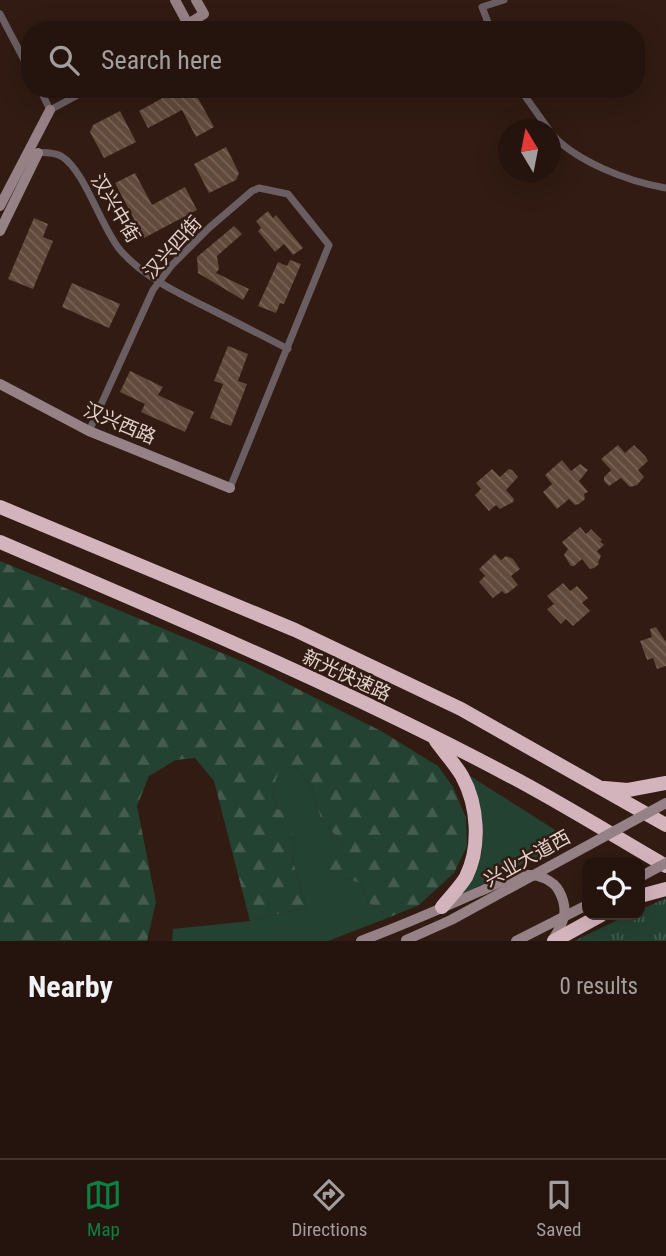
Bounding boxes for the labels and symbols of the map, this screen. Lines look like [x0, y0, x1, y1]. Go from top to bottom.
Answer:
north arrow [498, 119, 561, 182]
street label: 汉兴中街 [86, 170, 145, 247]
street label: 汉兴四街 [138, 211, 206, 283]
street label: 汉兴西路 [80, 398, 159, 449]
street label: 新光快速路 [299, 645, 395, 706]
street label: 兴业大道西 [480, 825, 574, 892]

